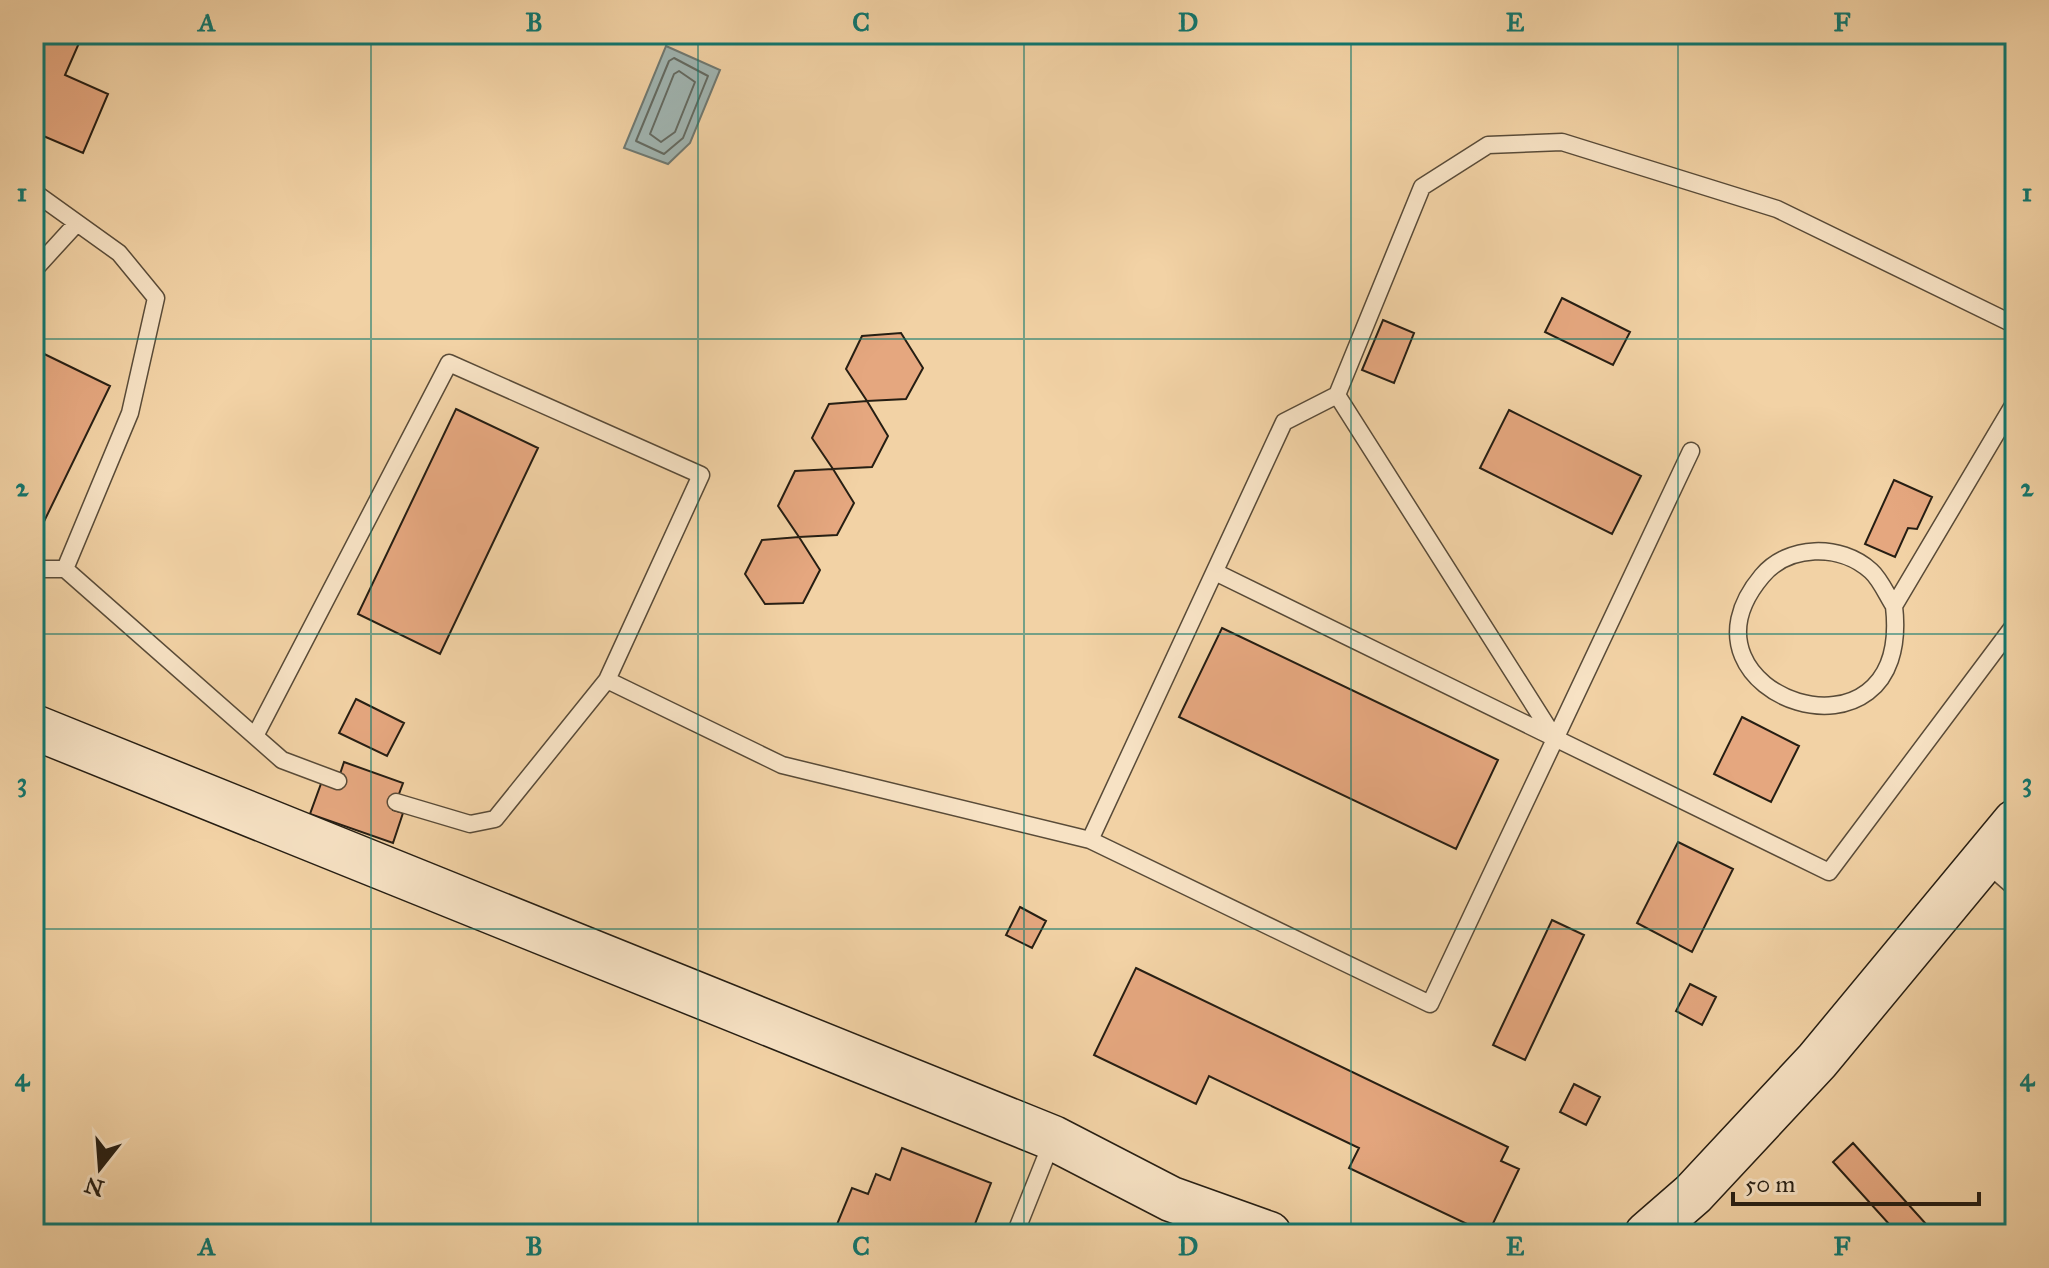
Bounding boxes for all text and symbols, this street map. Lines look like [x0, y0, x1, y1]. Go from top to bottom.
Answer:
text: A [196, 6, 216, 38]
text: B [525, 6, 543, 38]
text: C [852, 6, 870, 38]
text: D [1178, 6, 1198, 38]
text: E [1506, 6, 1525, 38]
text: F [1834, 6, 1851, 38]
text: 1 [17, 176, 27, 208]
text: 1 [2022, 176, 2032, 208]
text: 2 [16, 471, 30, 503]
text: 2 [2021, 471, 2035, 503]
text: 3 [17, 766, 27, 798]
text: 3 [2022, 766, 2032, 798]
text: 4 [15, 1061, 31, 1093]
text: 4 [2020, 1061, 2036, 1093]
north arrow [60, 1128, 140, 1208]
scale bar [1733, 1156, 1979, 1206]
text: 50 m [1745, 1169, 1795, 1199]
text: N [81, 1171, 107, 1202]
text: A [196, 1230, 216, 1262]
text: B [525, 1230, 543, 1262]
text: C [852, 1230, 870, 1262]
text: D [1178, 1230, 1198, 1262]
text: E [1506, 1230, 1525, 1262]
text: F [1834, 1230, 1851, 1262]

